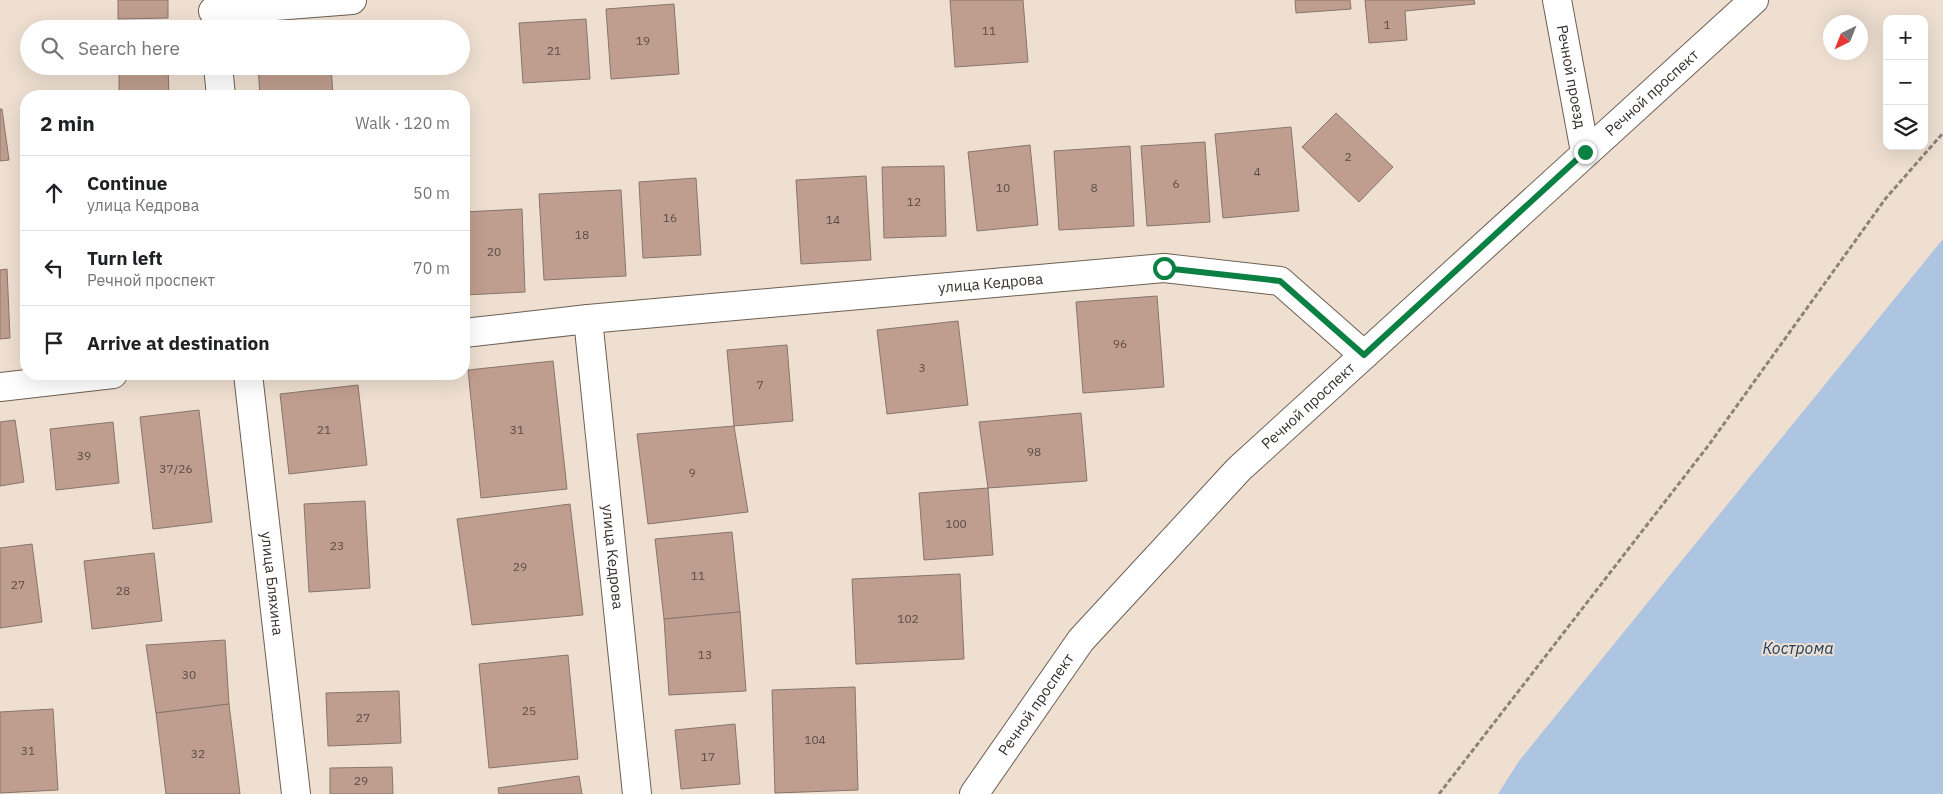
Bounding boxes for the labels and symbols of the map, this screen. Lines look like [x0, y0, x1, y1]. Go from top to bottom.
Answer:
north arrow [1823, 15, 1868, 60]
house number: 1 [1383, 17, 1391, 32]
house number: 11 [982, 23, 996, 38]
street label: Речной проезд [1553, 23, 1590, 130]
house number: 19 [636, 33, 650, 48]
house number: 21 [547, 43, 561, 58]
street label: Речной проспект [1601, 45, 1703, 140]
route end [1574, 141, 1597, 164]
house number: 2 [1344, 149, 1352, 164]
house number: 4 [1253, 164, 1261, 179]
house number: 6 [1172, 176, 1180, 191]
house number: 10 [996, 180, 1010, 195]
house number: 8 [1090, 180, 1098, 195]
house number: 12 [907, 194, 921, 209]
house number: 16 [663, 210, 677, 225]
house number: 14 [826, 212, 840, 227]
house number: 18 [575, 227, 589, 242]
house number: 20 [487, 244, 501, 259]
route start [1153, 257, 1176, 280]
street label: улица Кедрова [937, 269, 1044, 297]
house number: 96 [1113, 336, 1127, 351]
street label: Речной проспект [1257, 358, 1359, 453]
house number: 3 [918, 360, 926, 375]
house number: 7 [756, 377, 764, 392]
house number: 21 [317, 422, 331, 437]
house number: 31 [510, 422, 524, 437]
house number: 98 [1027, 444, 1041, 459]
house number: 39 [77, 448, 91, 463]
house number: 37/26 [159, 461, 193, 476]
house number: 9 [688, 465, 696, 480]
street label: улица Кедрова [598, 503, 628, 610]
house number: 100 [945, 516, 967, 531]
street label: улица Бляхина [257, 531, 288, 637]
house number: 23 [330, 538, 344, 553]
house number: 29 [513, 559, 527, 574]
house number: 11 [691, 568, 705, 583]
house number: 27 [11, 577, 25, 592]
house number: 28 [116, 583, 130, 598]
house number: 102 [897, 611, 919, 626]
water label: Кострома [1762, 638, 1834, 658]
house number: 13 [698, 647, 712, 662]
street label: Речной проспект [994, 649, 1078, 759]
house number: 30 [182, 667, 196, 682]
house number: 25 [522, 703, 536, 718]
house number: 27 [356, 710, 370, 725]
house number: 104 [804, 732, 826, 747]
house number: 31 [21, 743, 35, 758]
house number: 32 [191, 746, 205, 761]
house number: 17 [701, 749, 715, 764]
house number: 29 [354, 773, 368, 788]

